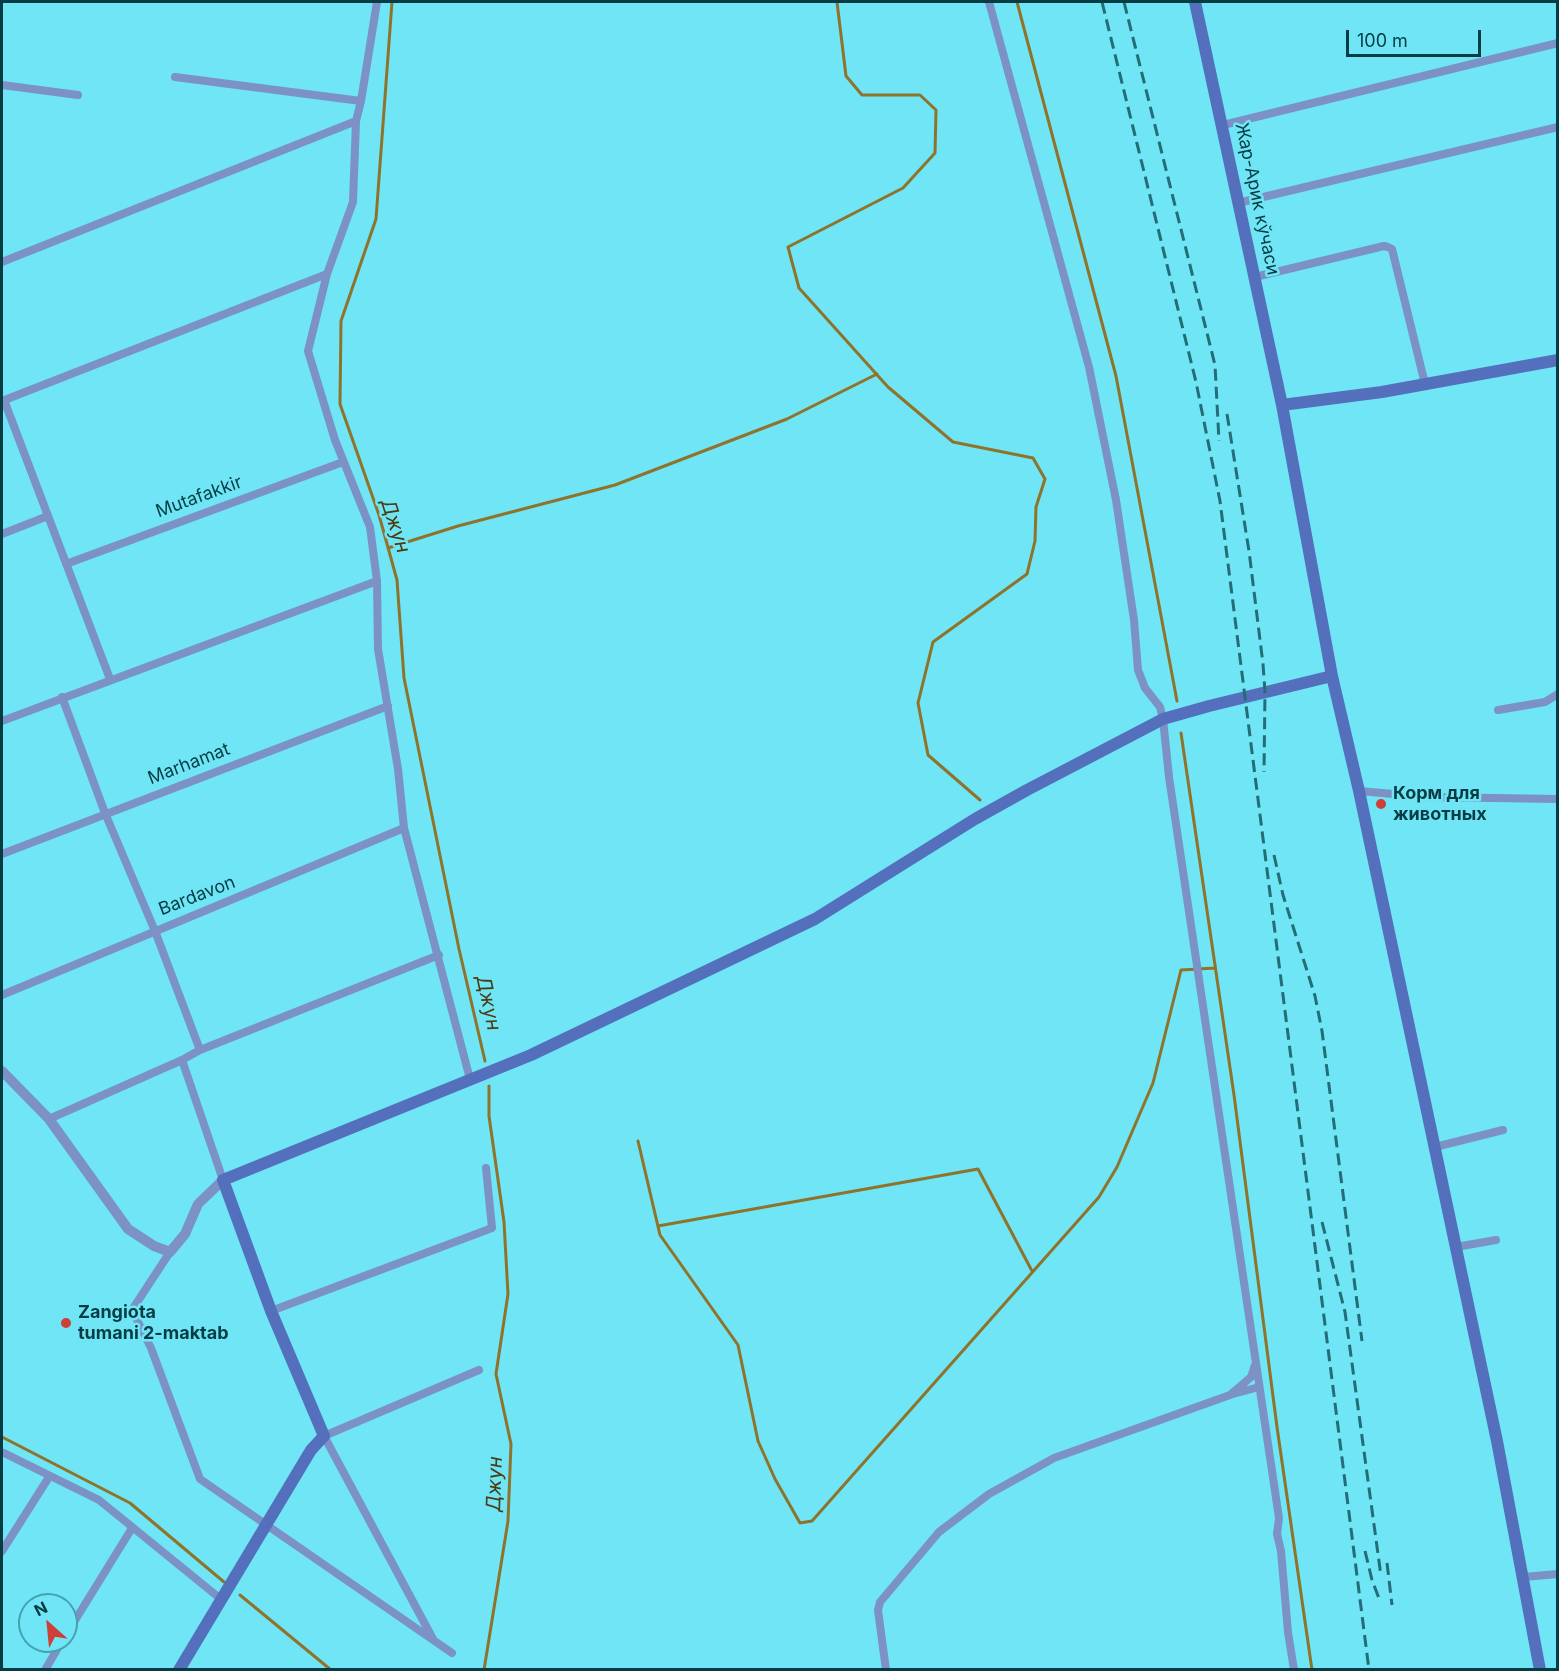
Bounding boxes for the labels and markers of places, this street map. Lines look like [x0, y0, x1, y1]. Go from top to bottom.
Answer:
place label: Корм для животных [1393, 783, 1487, 826]
marker: Корм для животных [1374, 797, 1388, 811]
place label: Zangiota tumani 2-maktab [78, 1302, 229, 1344]
marker: Zangiota tumani 2-maktab [59, 1316, 73, 1330]

